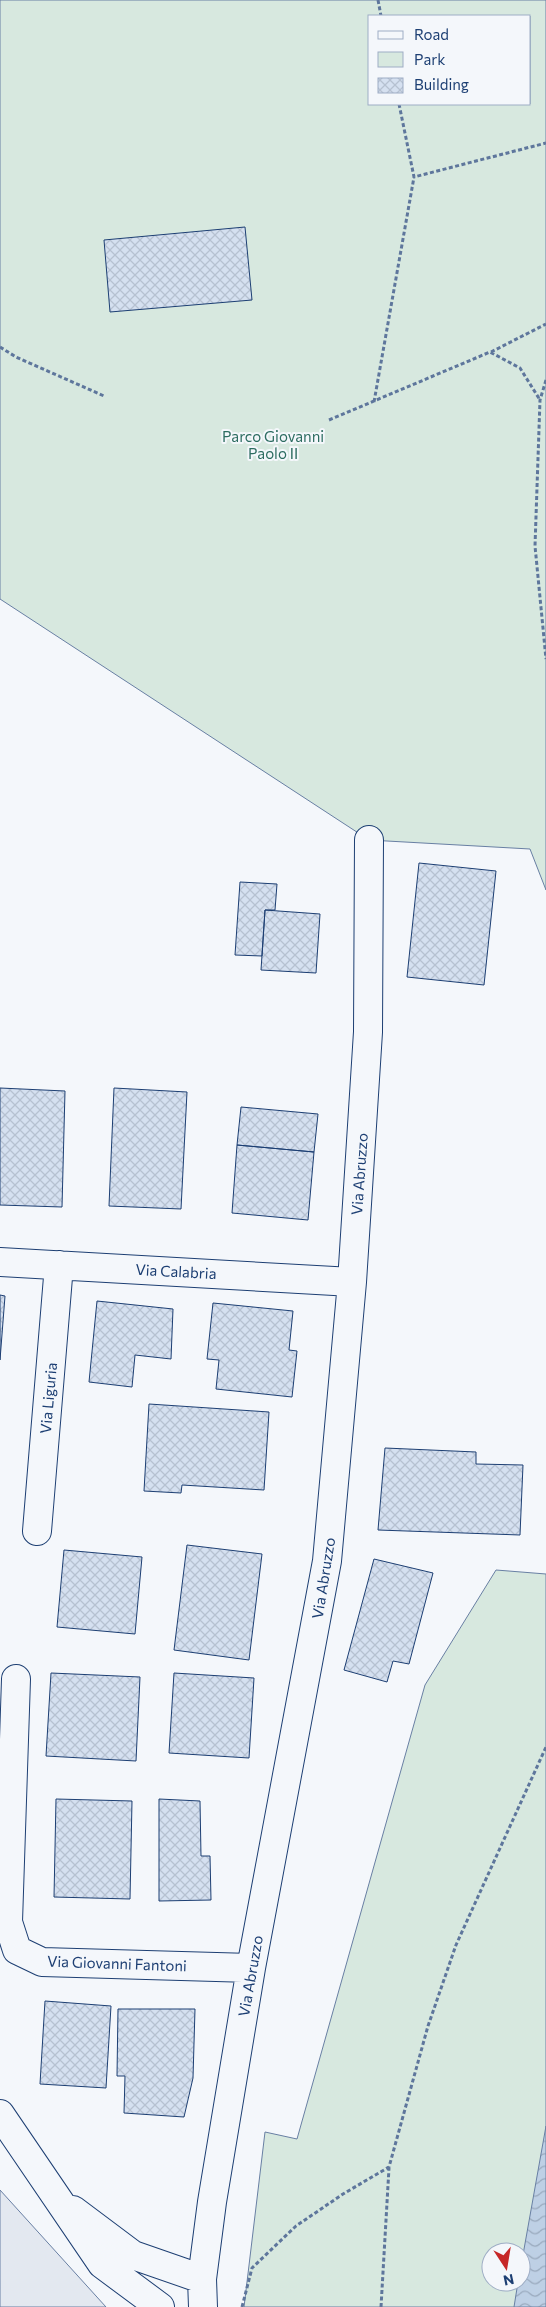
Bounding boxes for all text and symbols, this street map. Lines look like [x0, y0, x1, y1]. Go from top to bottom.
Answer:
legend [368, 15, 531, 105]
text: Road [414, 25, 449, 43]
text: Park [414, 50, 445, 68]
text: Building [414, 75, 469, 93]
park label: Parco Giovanni Paolo II [222, 427, 324, 462]
street label: Via Abruzzo [347, 1132, 371, 1216]
street label: Via Calabria [135, 1260, 217, 1282]
street label: Via Liguria [36, 1362, 60, 1434]
street label: Via Abruzzo [308, 1536, 338, 1620]
street label: Via Abruzzo [234, 1934, 266, 2018]
street label: Via Giovanni Fantoni [47, 1952, 187, 1974]
north arrow [481, 2242, 531, 2292]
text: N [502, 2271, 516, 2290]

